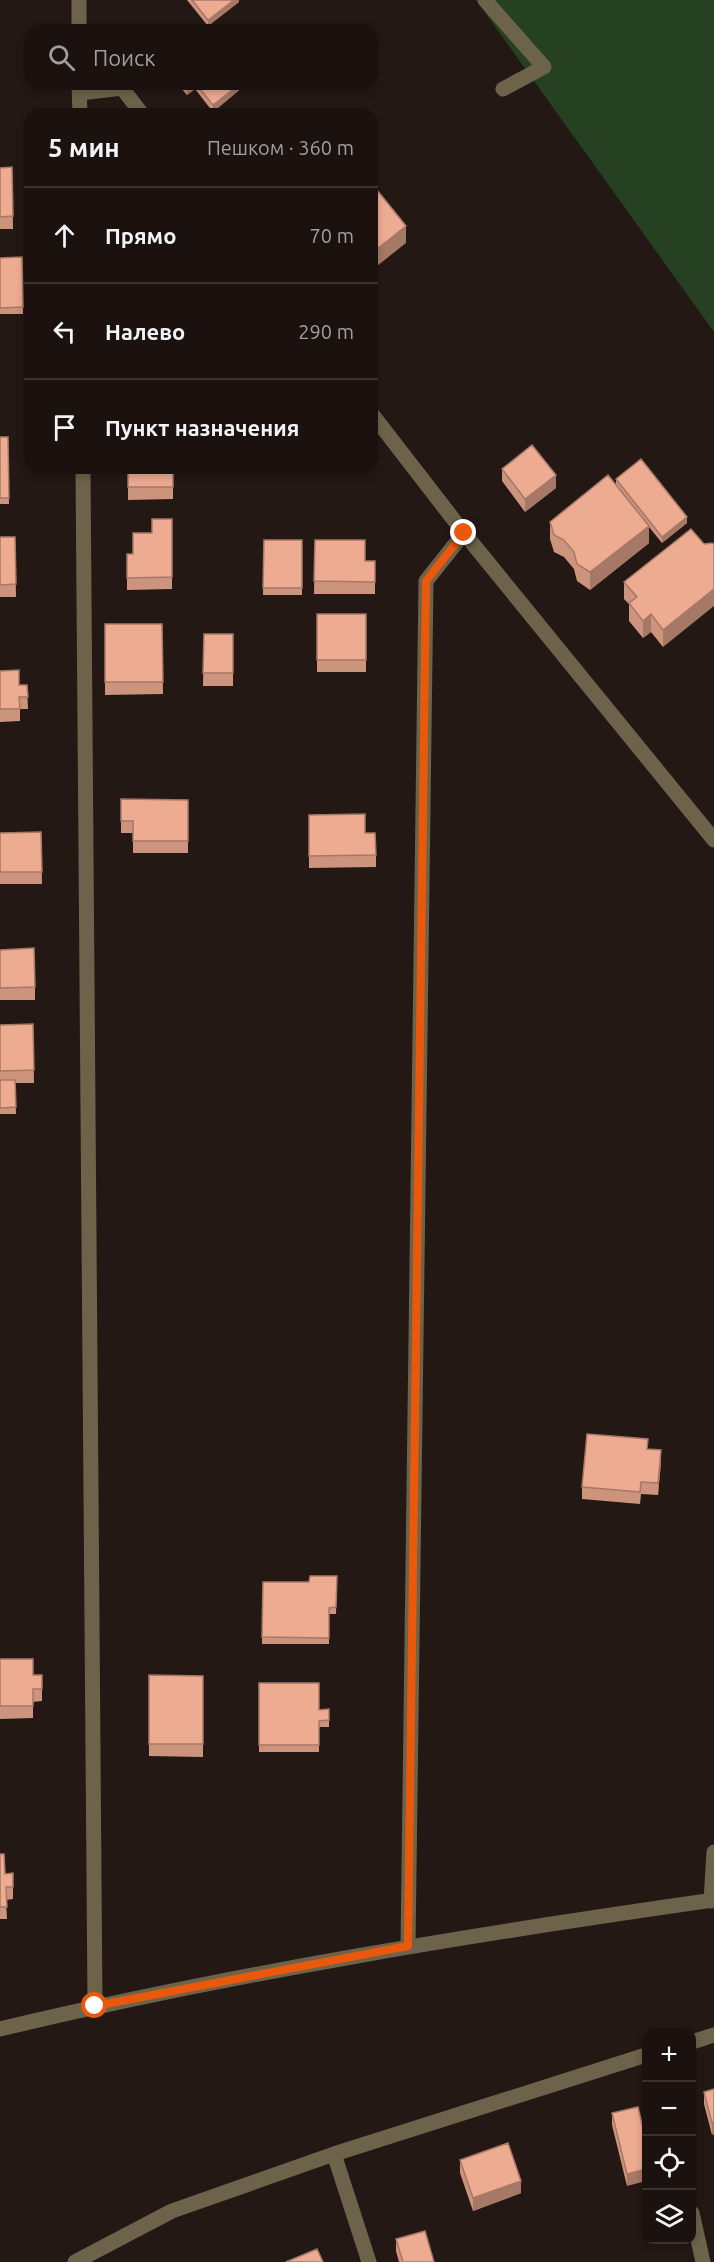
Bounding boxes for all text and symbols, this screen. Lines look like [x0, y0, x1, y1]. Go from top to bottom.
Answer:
search box [24, 24, 378, 90]
icon: search [45, 41, 78, 74]
text: Поиск [93, 45, 156, 70]
text: 5 мин [48, 133, 120, 162]
text: Пешком · 360 m [207, 136, 354, 159]
icon: ahead [48, 219, 81, 252]
text: Прямо [105, 223, 176, 248]
text: 70 m [310, 224, 354, 247]
icon: left [48, 315, 81, 348]
text: Налево [105, 319, 185, 344]
text: 290 m [298, 320, 354, 343]
icon: arrive [48, 411, 81, 444]
text: Пункт назначения [105, 415, 299, 440]
route end [450, 519, 476, 545]
route start [81, 1992, 107, 2018]
map controls [642, 2028, 696, 2244]
button: + [642, 2028, 696, 2082]
button: − [642, 2082, 696, 2136]
button: locate [642, 2136, 696, 2190]
button: layers [642, 2190, 696, 2244]

